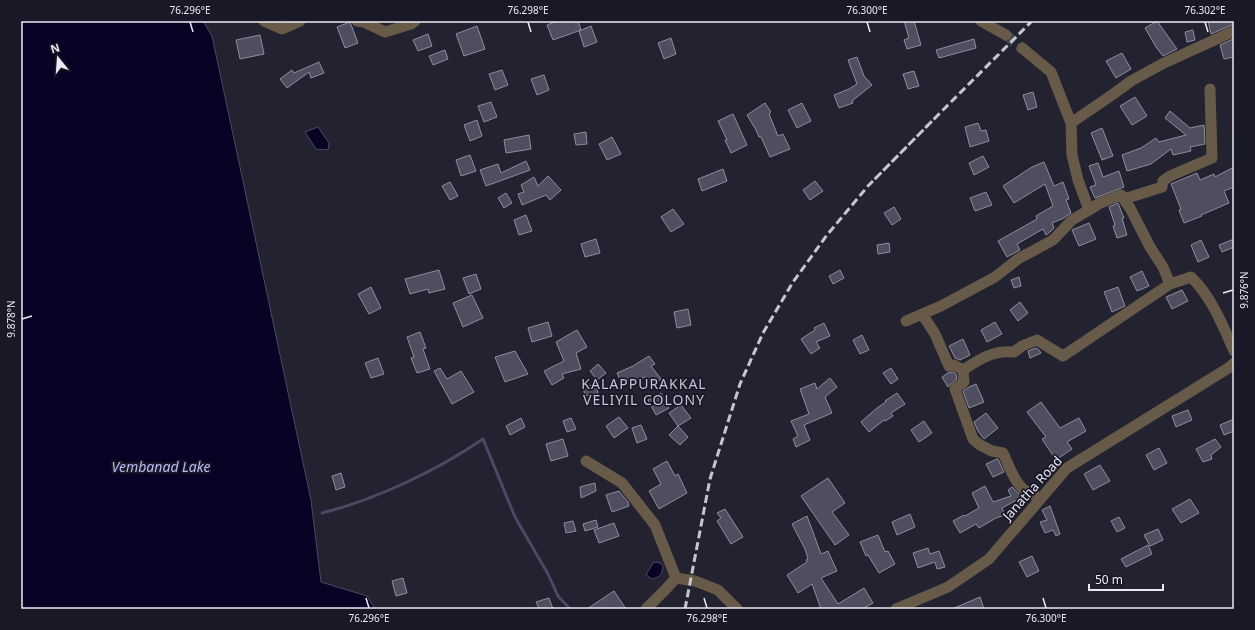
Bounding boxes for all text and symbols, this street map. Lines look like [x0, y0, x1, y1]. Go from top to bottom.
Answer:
text: 76.296°E [169, 3, 211, 17]
text: 76.298°E [507, 3, 549, 17]
text: 76.300°E [846, 3, 888, 17]
text: 76.302°E [1184, 3, 1226, 17]
north arrow [38, 38, 78, 78]
text: N [48, 39, 61, 56]
text: 9.876°N [1237, 271, 1251, 309]
text: 9.878°N [4, 300, 18, 338]
district label: KALAPPURAKKAL VELIYIL COLONY [581, 374, 707, 409]
street label: Janatha Road [997, 452, 1066, 526]
water label: Vembanad Lake [112, 457, 210, 476]
scale bar [1089, 566, 1163, 592]
text: 50 m [1095, 571, 1123, 588]
text: 76.296°E [348, 611, 390, 625]
text: 76.298°E [686, 611, 728, 625]
text: 76.300°E [1025, 611, 1067, 625]

